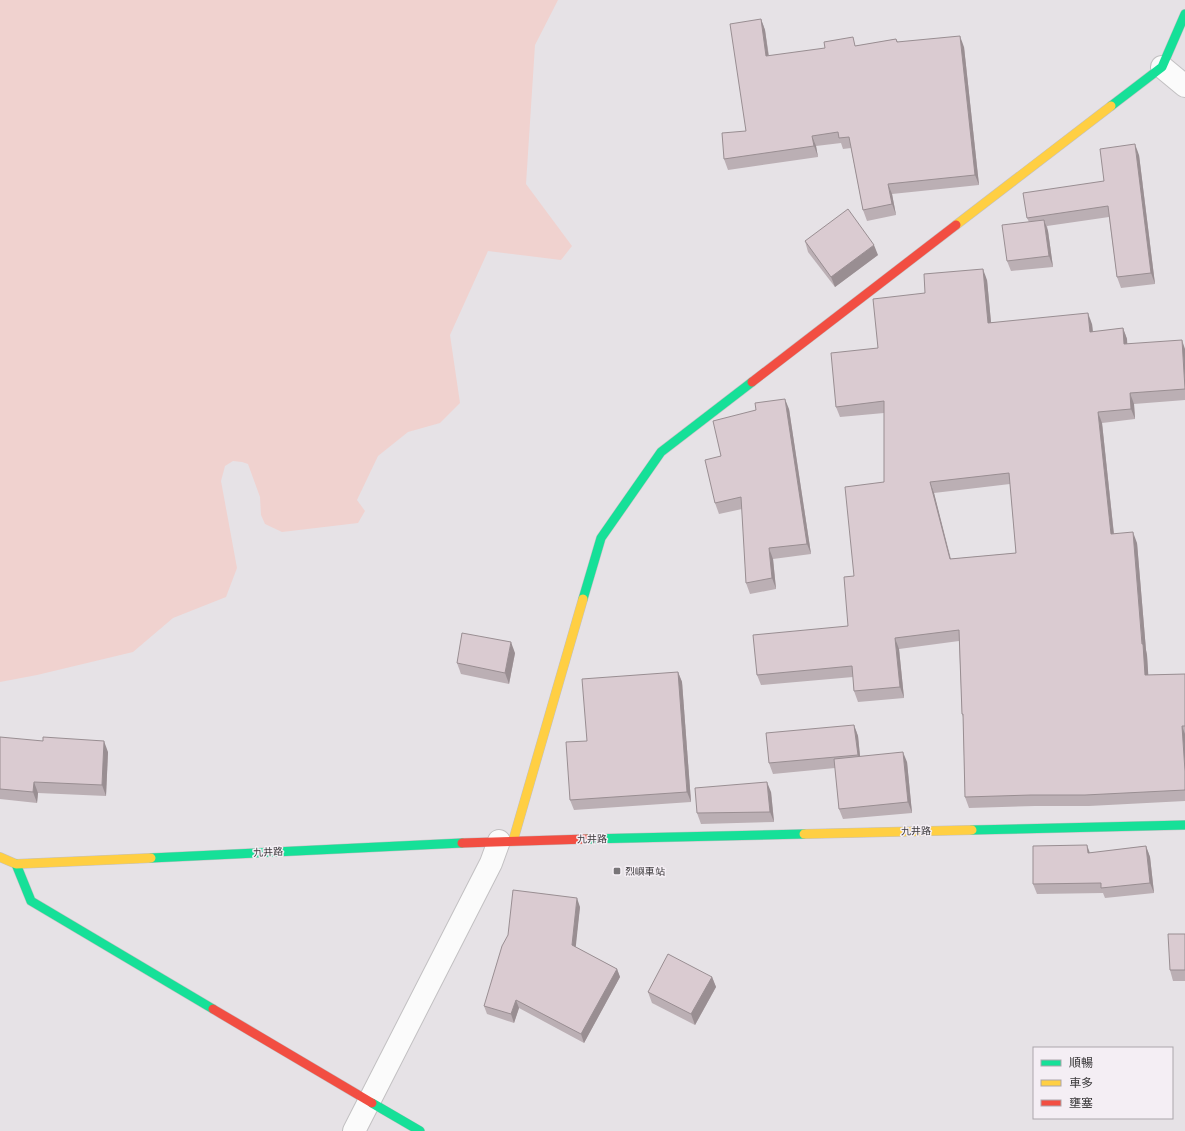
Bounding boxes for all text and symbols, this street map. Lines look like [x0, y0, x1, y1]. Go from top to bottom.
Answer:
street label: 九井路 [901, 824, 931, 838]
street label: 九井路 [577, 832, 607, 846]
street label: 九井路 [253, 845, 283, 859]
place label: 烈嶼車站 [625, 865, 665, 878]
marker: 烈嶼車站 [612, 866, 622, 876]
legend [1033, 1047, 1173, 1119]
text: 順暢 [1069, 1055, 1093, 1070]
text: 車多 [1069, 1075, 1093, 1090]
text: 壅塞 [1069, 1095, 1093, 1110]

